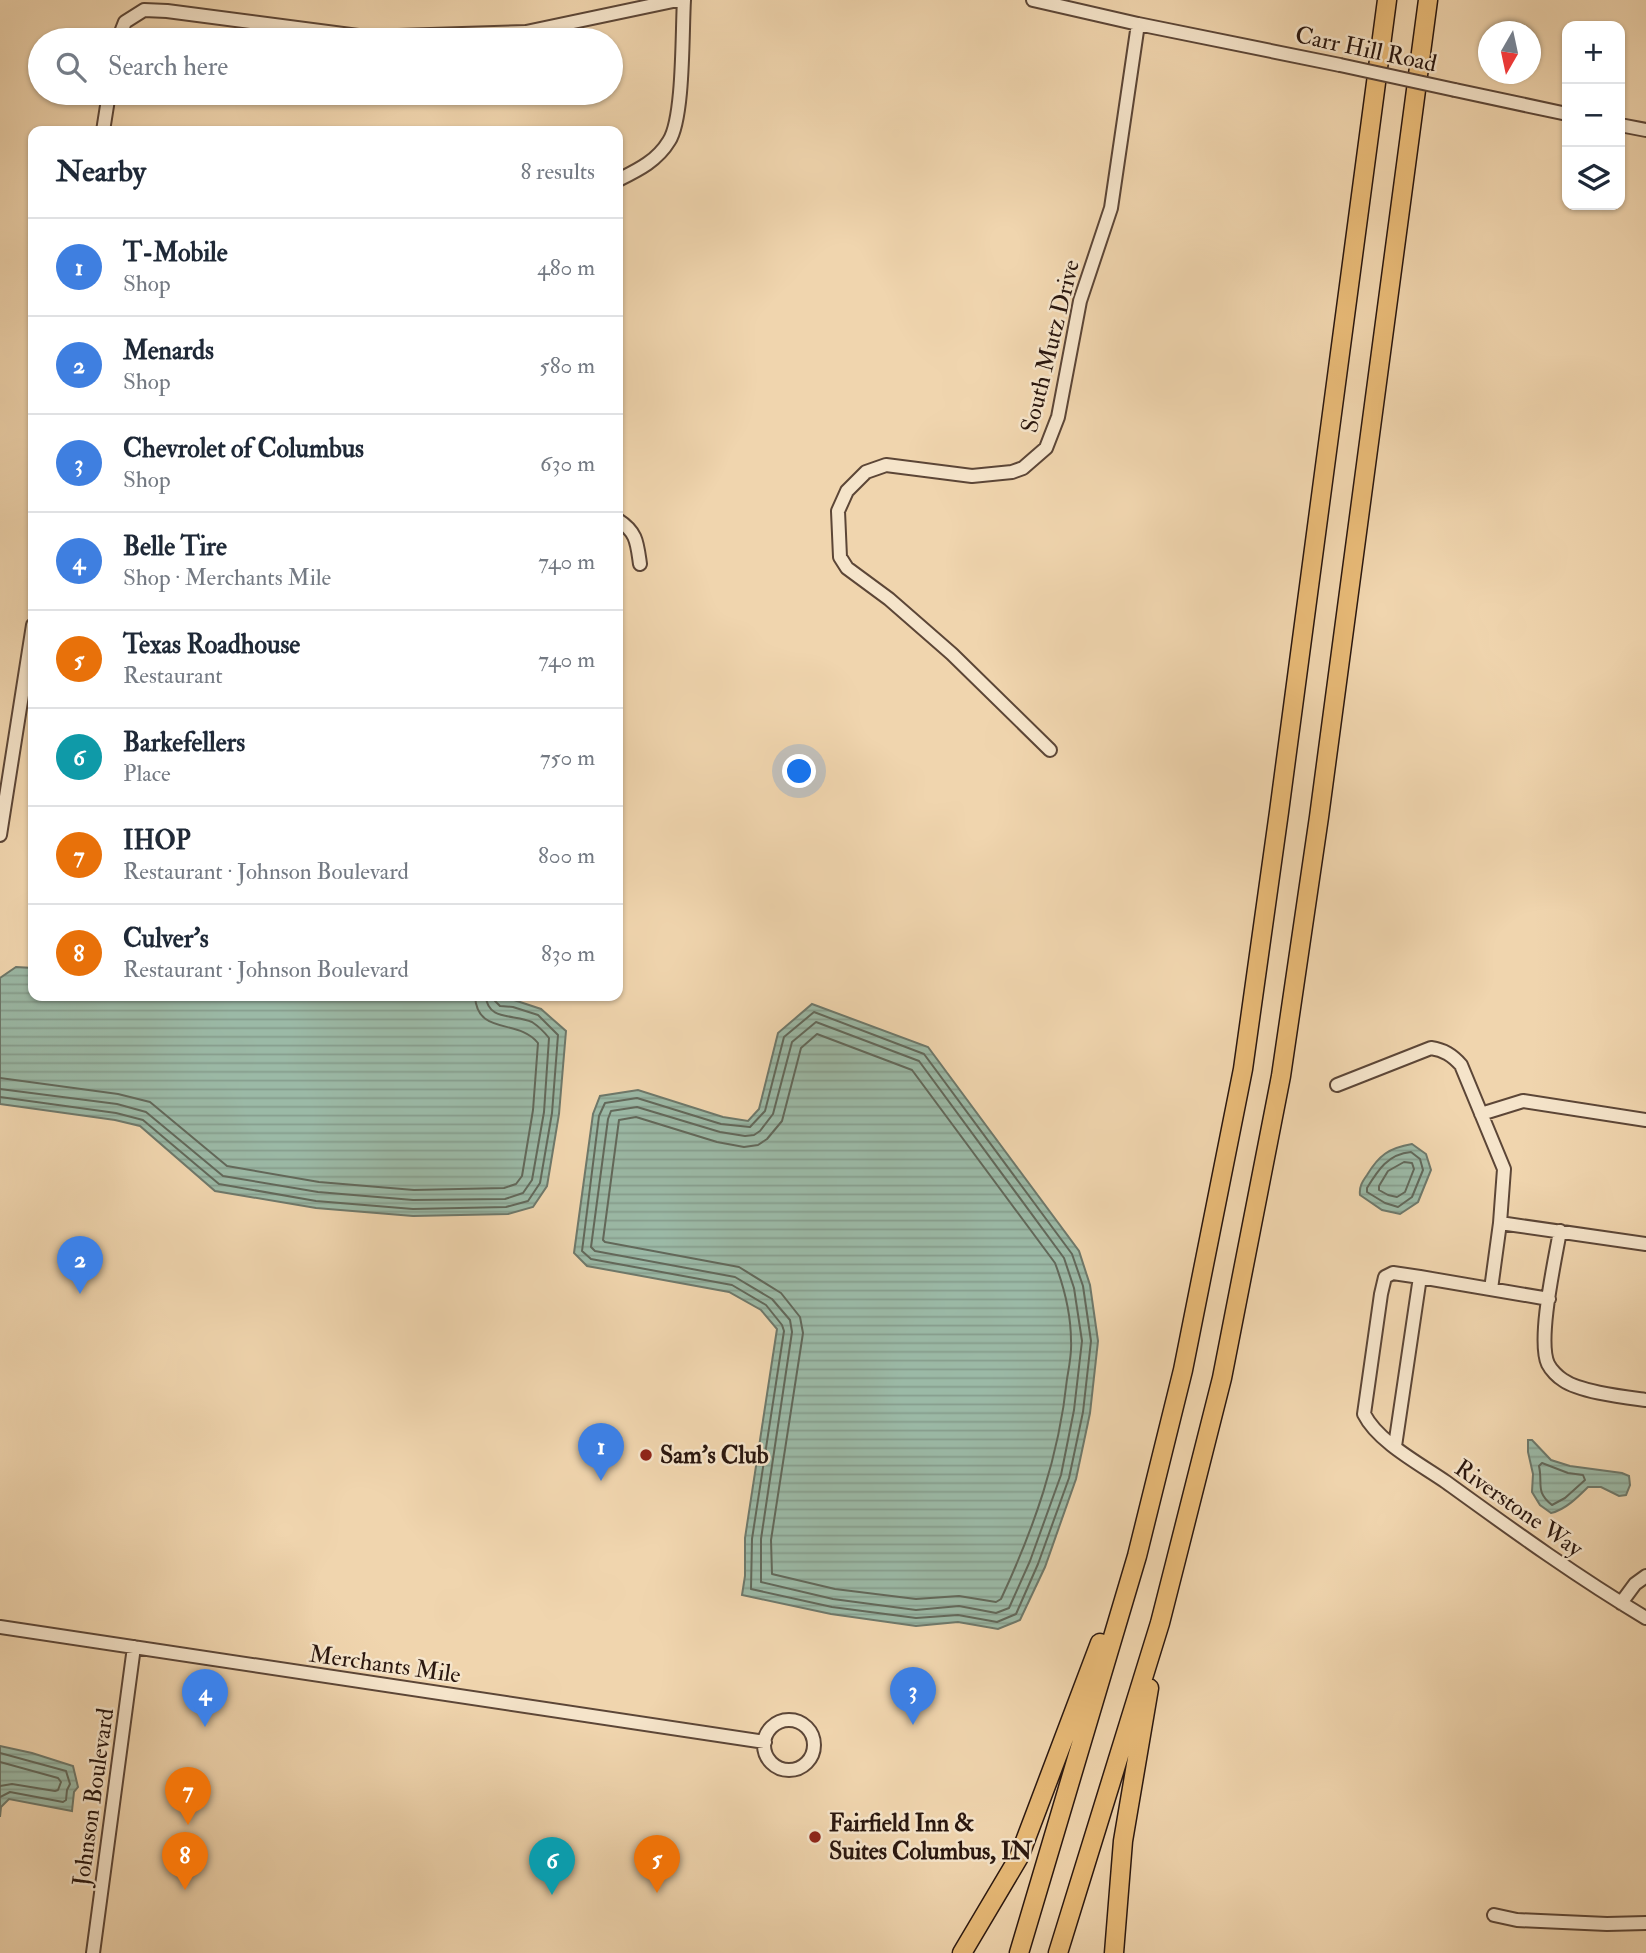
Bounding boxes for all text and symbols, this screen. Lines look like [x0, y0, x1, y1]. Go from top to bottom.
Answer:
street label: Carr Hill Road [1292, 19, 1440, 80]
north arrow [1478, 21, 1541, 84]
map controls [1562, 21, 1625, 210]
button: + [1562, 21, 1625, 84]
search box [28, 28, 623, 105]
icon: search [52, 48, 90, 86]
text: Search here [108, 51, 228, 83]
button: − [1562, 84, 1625, 147]
button: layers [1562, 147, 1625, 210]
text: Nearby [56, 153, 146, 190]
text: 8 results [520, 157, 595, 186]
text: T-Mobile [123, 237, 228, 269]
text: 1 [75, 253, 83, 282]
text: 480 m [537, 253, 595, 282]
street label: South Mutz Drive [1014, 256, 1087, 436]
text: Shop [123, 269, 171, 298]
text: Menards [123, 335, 214, 367]
text: 2 [73, 351, 85, 380]
text: 580 m [540, 351, 595, 380]
text: Shop [123, 367, 171, 396]
text: Chevrolet of Columbus [123, 433, 364, 465]
text: 3 [75, 449, 83, 478]
text: 630 m [540, 449, 595, 478]
text: Shop [123, 465, 171, 494]
text: Belle Tire [123, 531, 227, 563]
text: 4 [73, 547, 85, 576]
text: 740 m [538, 547, 595, 576]
text: Shop · Merchants Mile [123, 563, 331, 592]
text: Texas Roadhouse [123, 629, 300, 661]
text: 5 [74, 645, 84, 674]
text: 740 m [538, 645, 595, 674]
text: Restaurant [123, 661, 223, 690]
text: Barkefellers [123, 727, 245, 759]
text: 6 [73, 743, 85, 772]
text: 750 m [540, 743, 595, 772]
your location [782, 754, 816, 788]
text: Place [123, 759, 171, 788]
text: IHOP [123, 825, 191, 857]
text: 7 [74, 841, 84, 870]
text: 800 m [538, 841, 595, 870]
text: Restaurant · Johnson Boulevard [123, 857, 409, 886]
text: Culver's [123, 923, 209, 955]
text: 8 [74, 939, 84, 968]
text: 830 m [541, 939, 595, 968]
text: Restaurant · Johnson Boulevard [123, 955, 409, 984]
pin: 2 [57, 1236, 103, 1294]
pin: 1 [578, 1423, 624, 1481]
place label: Sam's Club [660, 1440, 769, 1471]
marker: Sam's Club [638, 1447, 654, 1463]
street label: Riverstone Way [1448, 1453, 1589, 1564]
street label: Merchants Mile [307, 1639, 463, 1690]
pin: 3 [890, 1667, 936, 1725]
pin: 4 [182, 1669, 228, 1727]
street label: Johnson Boulevard [66, 1706, 121, 1889]
pin: 7 [165, 1767, 211, 1825]
place label: Fairfield Inn & Suites Columbus, IN [829, 1808, 1033, 1867]
marker: Fairfield Inn & Suites Columbus, IN [807, 1829, 823, 1845]
pin: 8 [162, 1832, 208, 1890]
pin: 5 [634, 1835, 680, 1893]
pin: 6 [529, 1837, 575, 1895]

